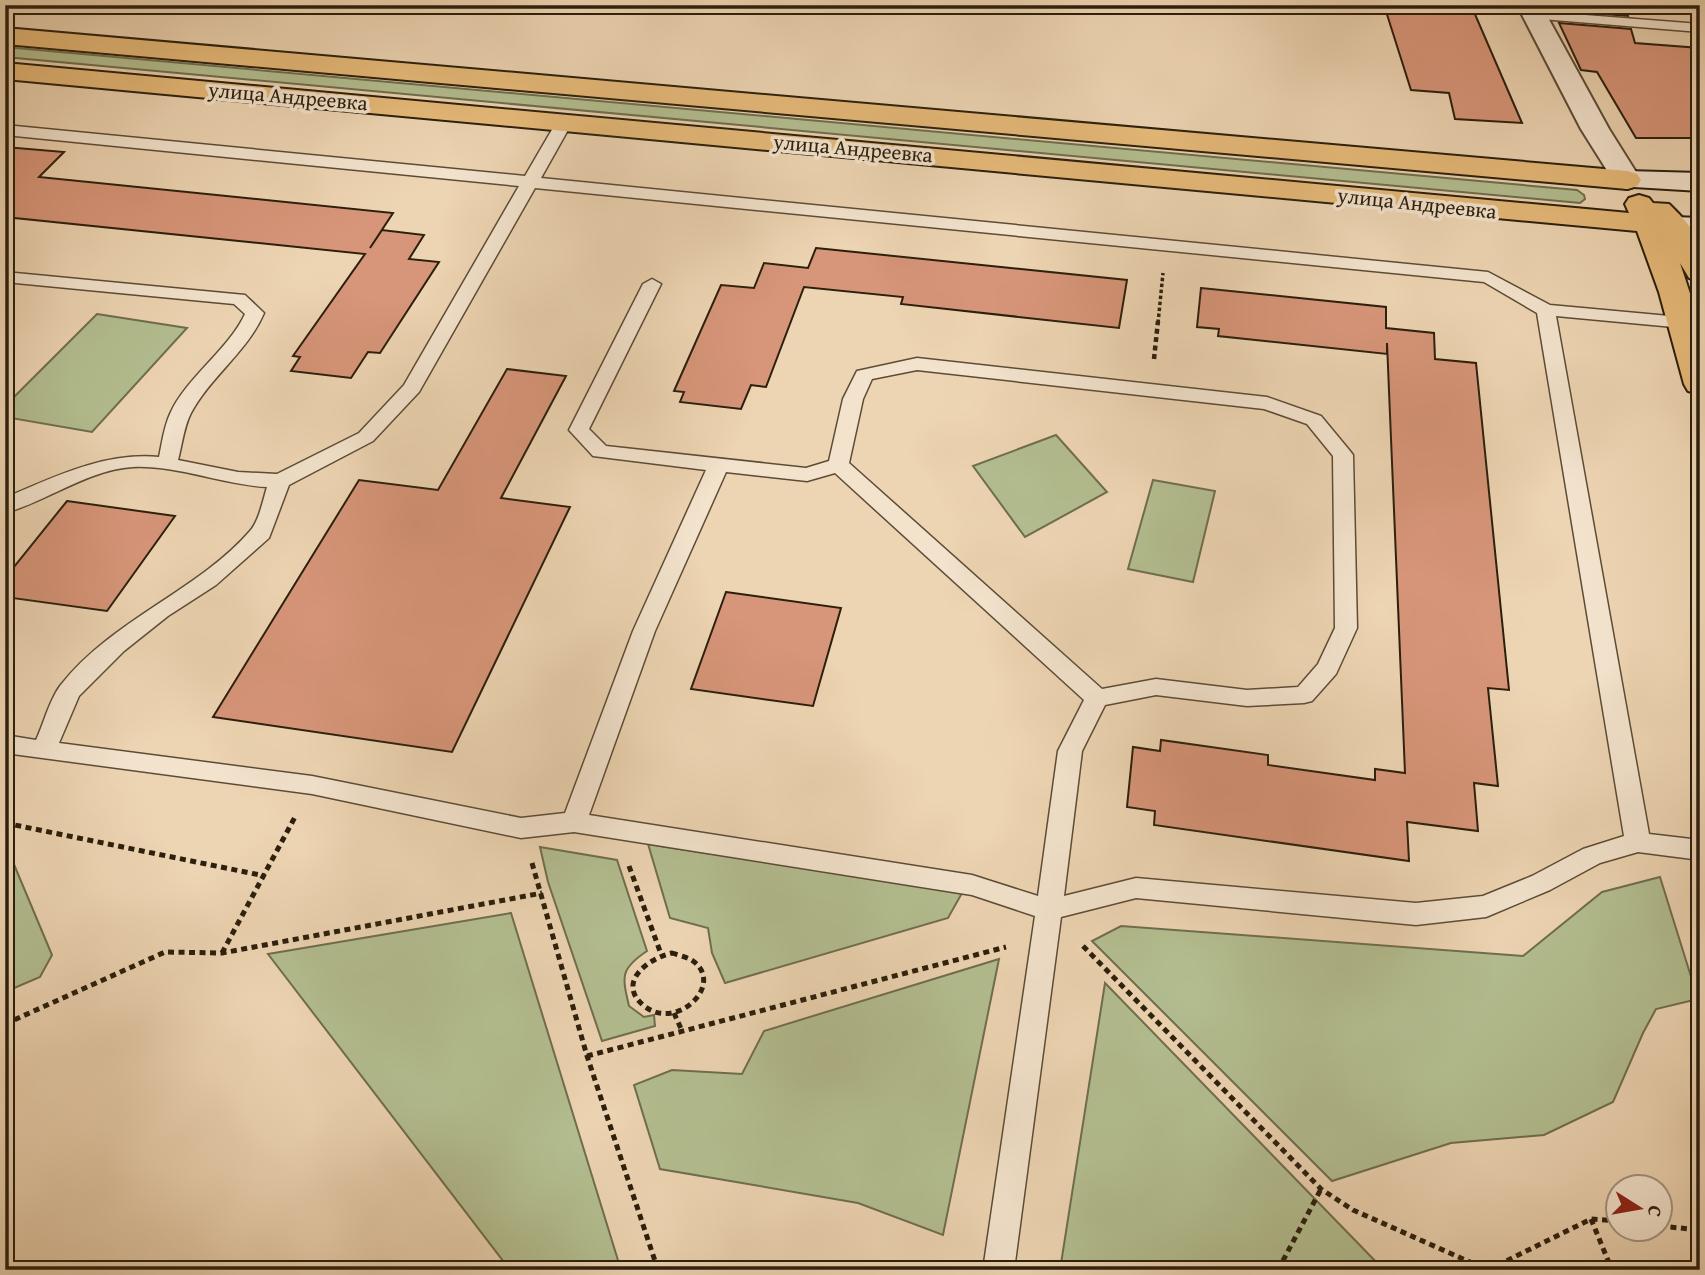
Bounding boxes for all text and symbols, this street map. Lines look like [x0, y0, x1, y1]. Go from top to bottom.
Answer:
street label: улица Андреевка [206, 74, 369, 118]
street label: улица Андреевка [771, 126, 934, 170]
street label: улица Андреевка [1335, 179, 1498, 227]
north arrow [1604, 1174, 1674, 1244]
text: С [1641, 1203, 1670, 1219]

